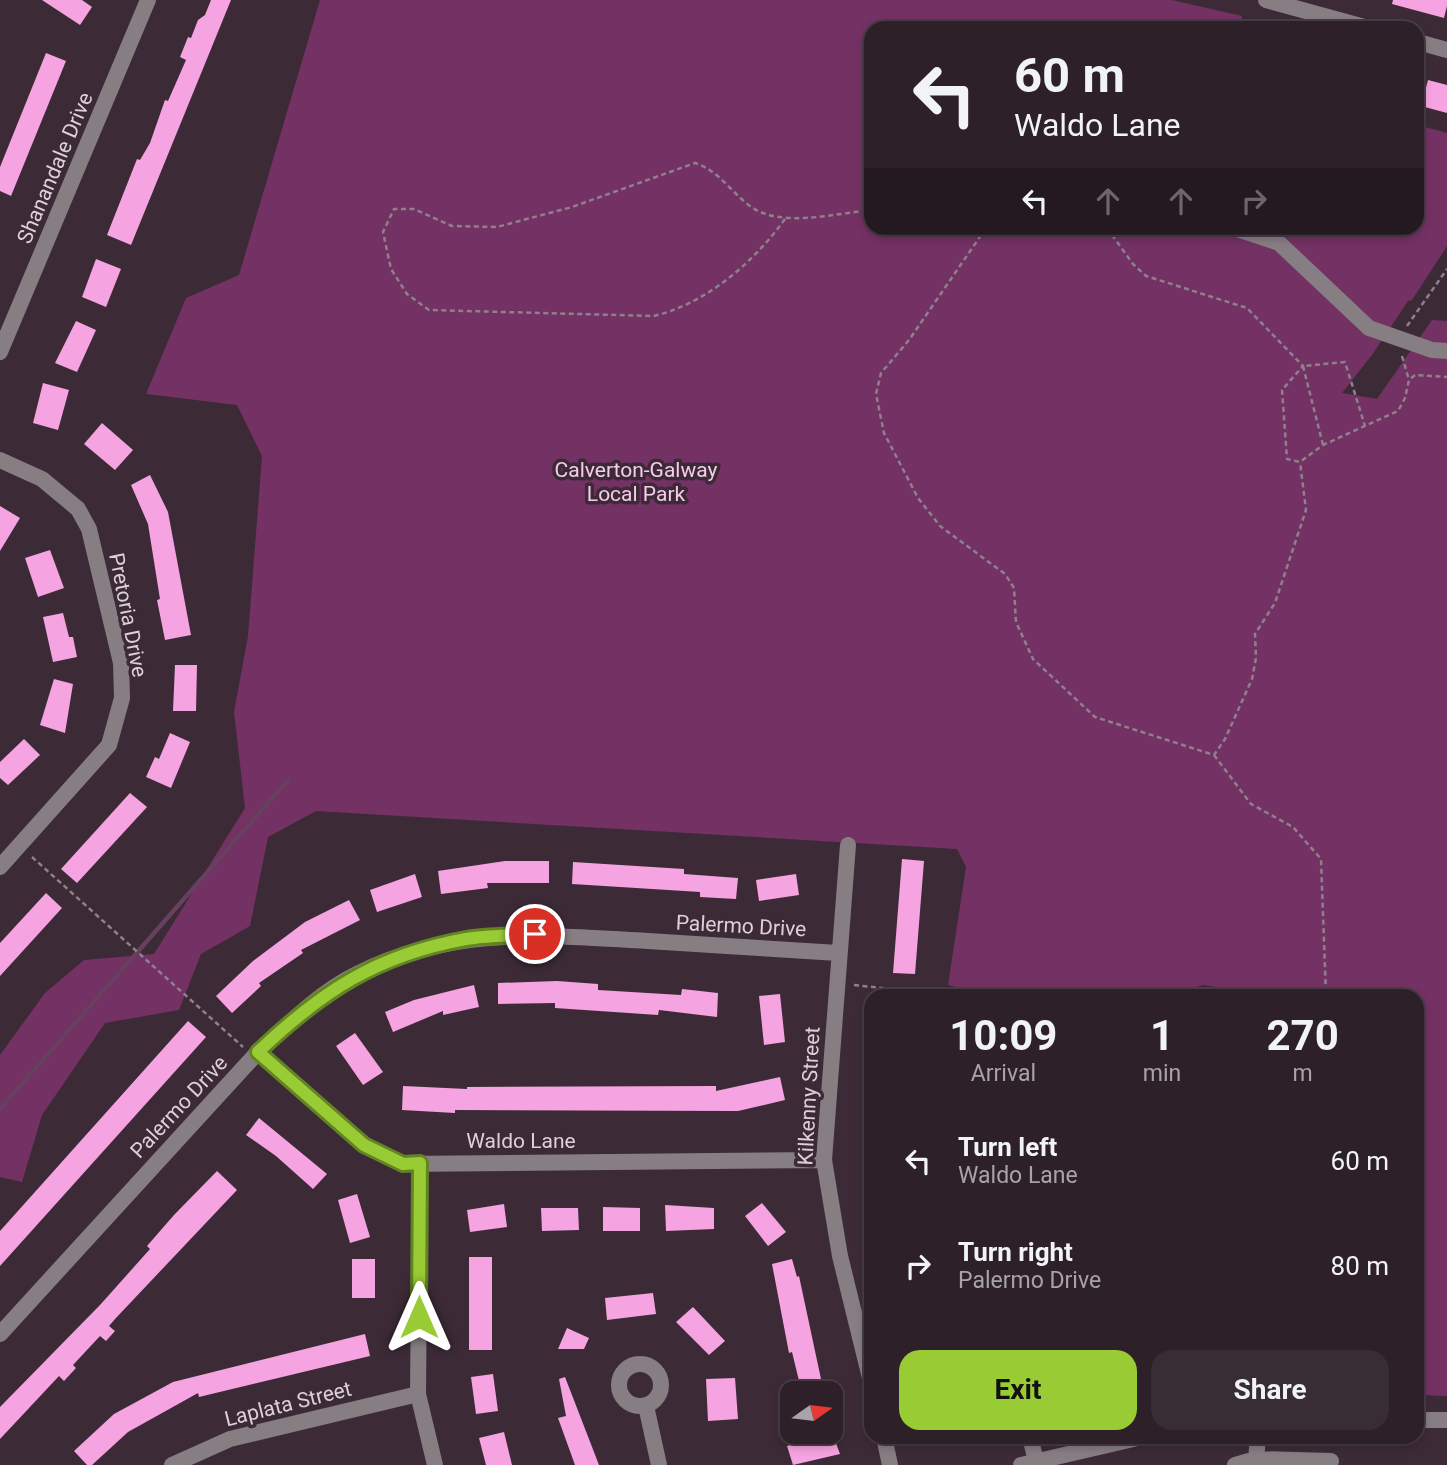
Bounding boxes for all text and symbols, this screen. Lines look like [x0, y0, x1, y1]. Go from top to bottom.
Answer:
text: 60 m [1014, 47, 1125, 104]
icon: left [899, 49, 990, 140]
street label: Shanandale Drive [12, 89, 98, 247]
text: Waldo Lane [1014, 106, 1181, 144]
icon: left [1016, 182, 1054, 220]
icon: ahead [1089, 182, 1127, 220]
icon: ahead [1162, 182, 1200, 220]
icon: right [1235, 182, 1273, 220]
park label: Calverton-Galway Local Park [555, 458, 717, 506]
street label: Pretoria Drive [104, 551, 152, 679]
pin [505, 904, 565, 964]
street label: Palermo Drive [675, 911, 807, 941]
icon: arrive [516, 915, 554, 953]
text: 10:09 [949, 1011, 1057, 1060]
text: 1 [1150, 1011, 1174, 1060]
text: 270 [1266, 1011, 1339, 1060]
street label: Kilkenny Street [793, 1026, 825, 1166]
street label: Palermo Drive [126, 1051, 232, 1163]
text: Arrival [971, 1060, 1036, 1087]
text: min [1143, 1060, 1181, 1087]
text: m [1293, 1060, 1313, 1087]
street label: Waldo Lane [466, 1129, 576, 1153]
text: Turn left [958, 1132, 1057, 1162]
icon: left [899, 1142, 937, 1180]
text: 60 m [1331, 1146, 1389, 1176]
text: Waldo Lane [958, 1162, 1078, 1189]
text: Turn right [958, 1237, 1073, 1267]
icon: right [899, 1247, 937, 1285]
text: 80 m [1331, 1251, 1389, 1281]
text: Palermo Drive [958, 1267, 1101, 1294]
position arrow [382, 1280, 456, 1354]
button: Exit [899, 1350, 1137, 1430]
button: Share [1151, 1350, 1389, 1430]
street label: Laplata Street [222, 1377, 354, 1431]
north arrow [780, 1381, 844, 1444]
map controls [780, 1381, 843, 1444]

